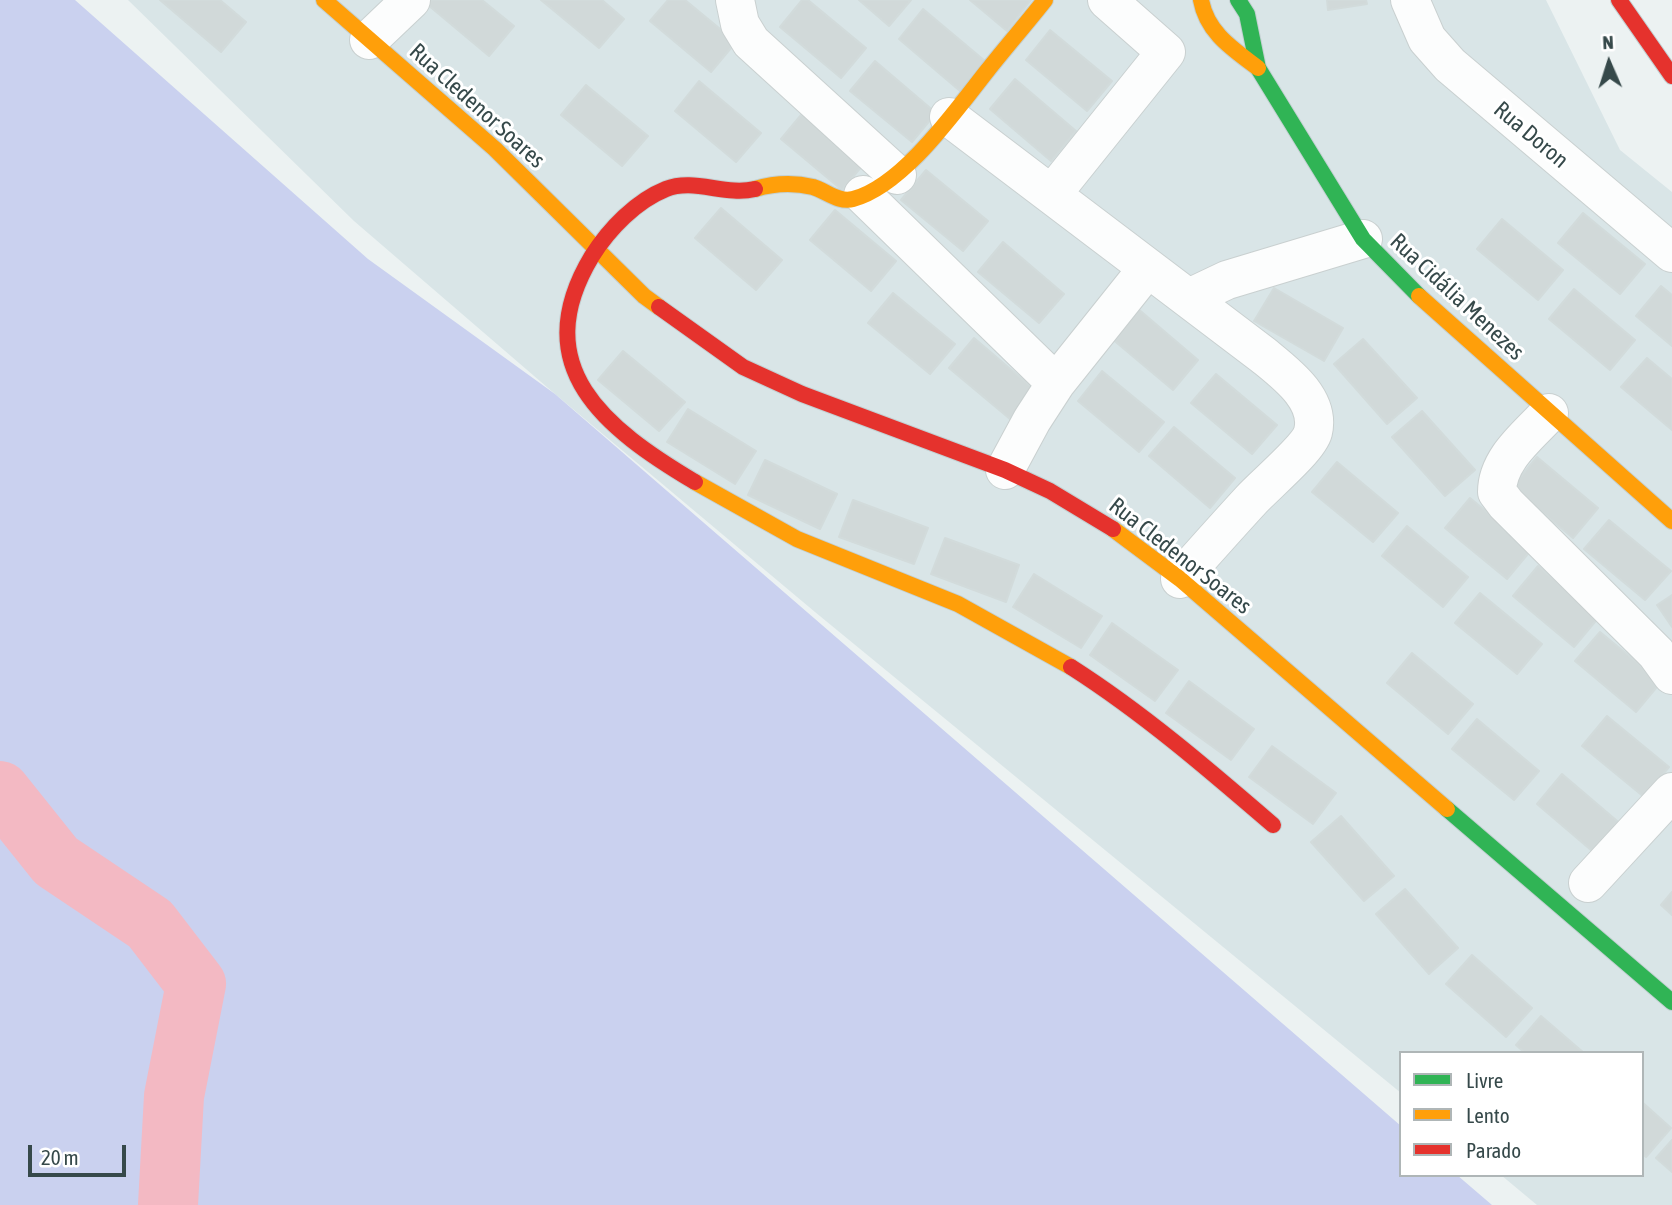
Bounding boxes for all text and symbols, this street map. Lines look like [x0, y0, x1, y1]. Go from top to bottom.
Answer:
north arrow [1574, 28, 1644, 98]
text: N [1602, 31, 1614, 53]
street label: Rua Cledenor Soares [404, 38, 550, 174]
street label: Rua Doron [1488, 96, 1574, 174]
street label: Rua Cidália Menezes [1384, 228, 1530, 366]
street label: Rua Cledenor Soares [1103, 492, 1257, 620]
legend [1399, 1051, 1644, 1177]
text: Livre [1466, 1068, 1503, 1092]
text: Lento [1466, 1103, 1510, 1127]
scale bar [32, 1132, 130, 1176]
text: Parado [1466, 1138, 1521, 1162]
text: 20 m [41, 1145, 79, 1169]

